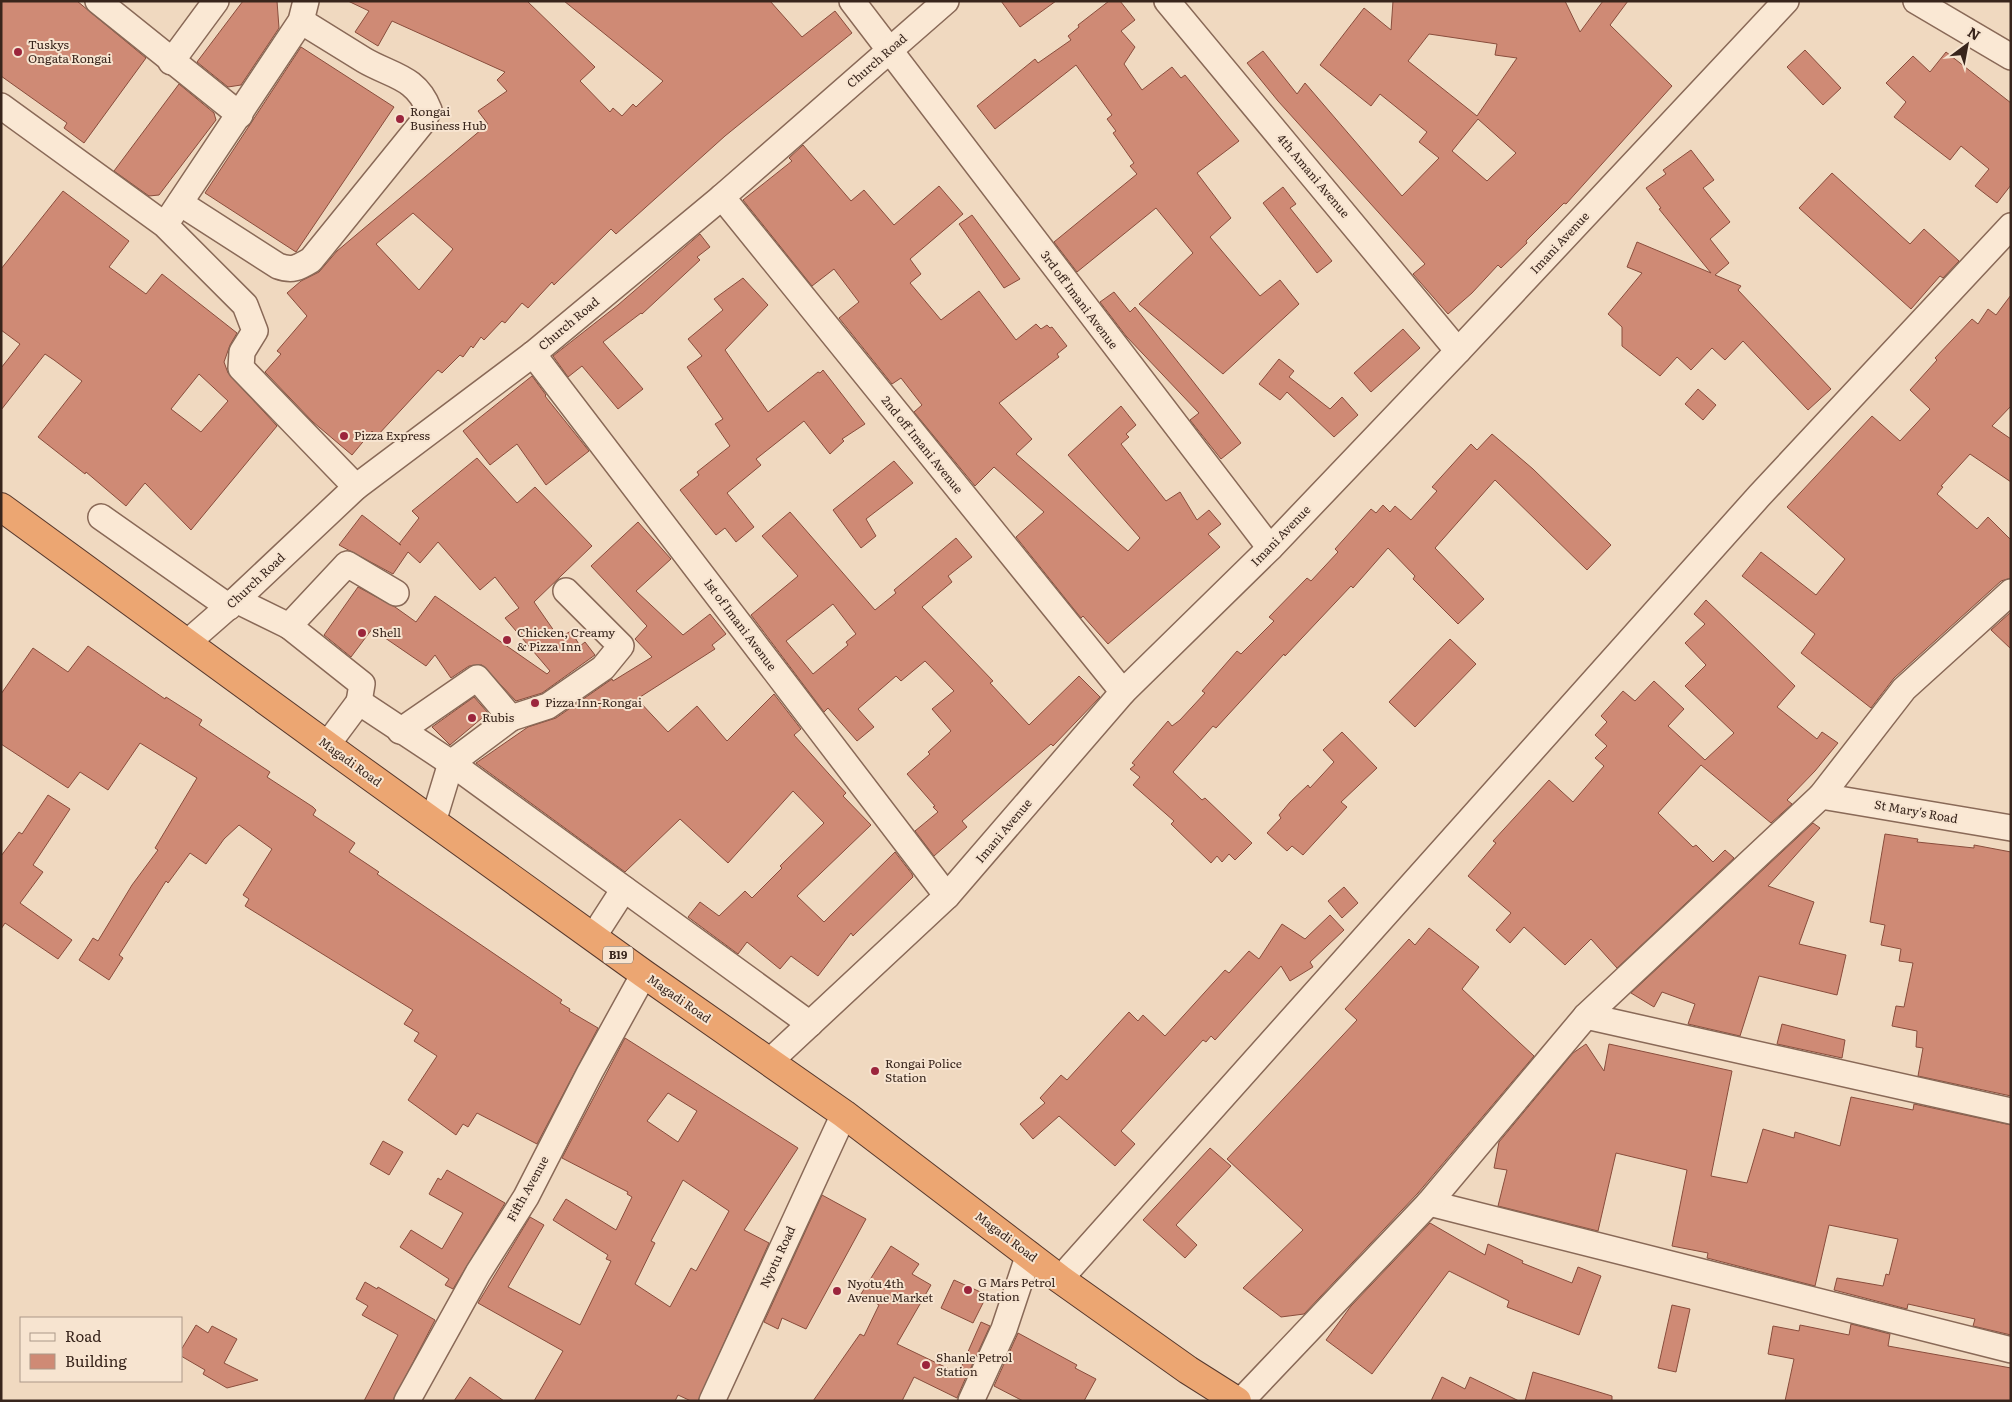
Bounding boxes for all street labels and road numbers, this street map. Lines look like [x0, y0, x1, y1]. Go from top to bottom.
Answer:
street label: Church Road [842, 29, 911, 91]
street label: 4th Amani Avenue [1273, 129, 1354, 221]
street label: Imani Avenue [1526, 207, 1593, 277]
street label: 3rd off Imani Avenue [1037, 246, 1123, 352]
street label: Church Road [534, 292, 603, 354]
street label: 2nd off Imani Avenue [878, 392, 968, 497]
street label: Imani Avenue [1246, 501, 1314, 570]
street label: Church Road [222, 548, 289, 612]
street label: 1st of Imani Avenue [700, 575, 781, 674]
street label: Magadi Road [315, 732, 386, 791]
street label: Imani Avenue [971, 794, 1036, 867]
street label: St Mary's Road [1873, 795, 1960, 827]
road number: B19 [603, 946, 633, 964]
street label: Magadi Road [644, 970, 716, 1027]
street label: Fifth Avenue [502, 1152, 553, 1225]
street label: Magadi Road [972, 1207, 1042, 1266]
street label: Nyotu Road [755, 1222, 800, 1291]

